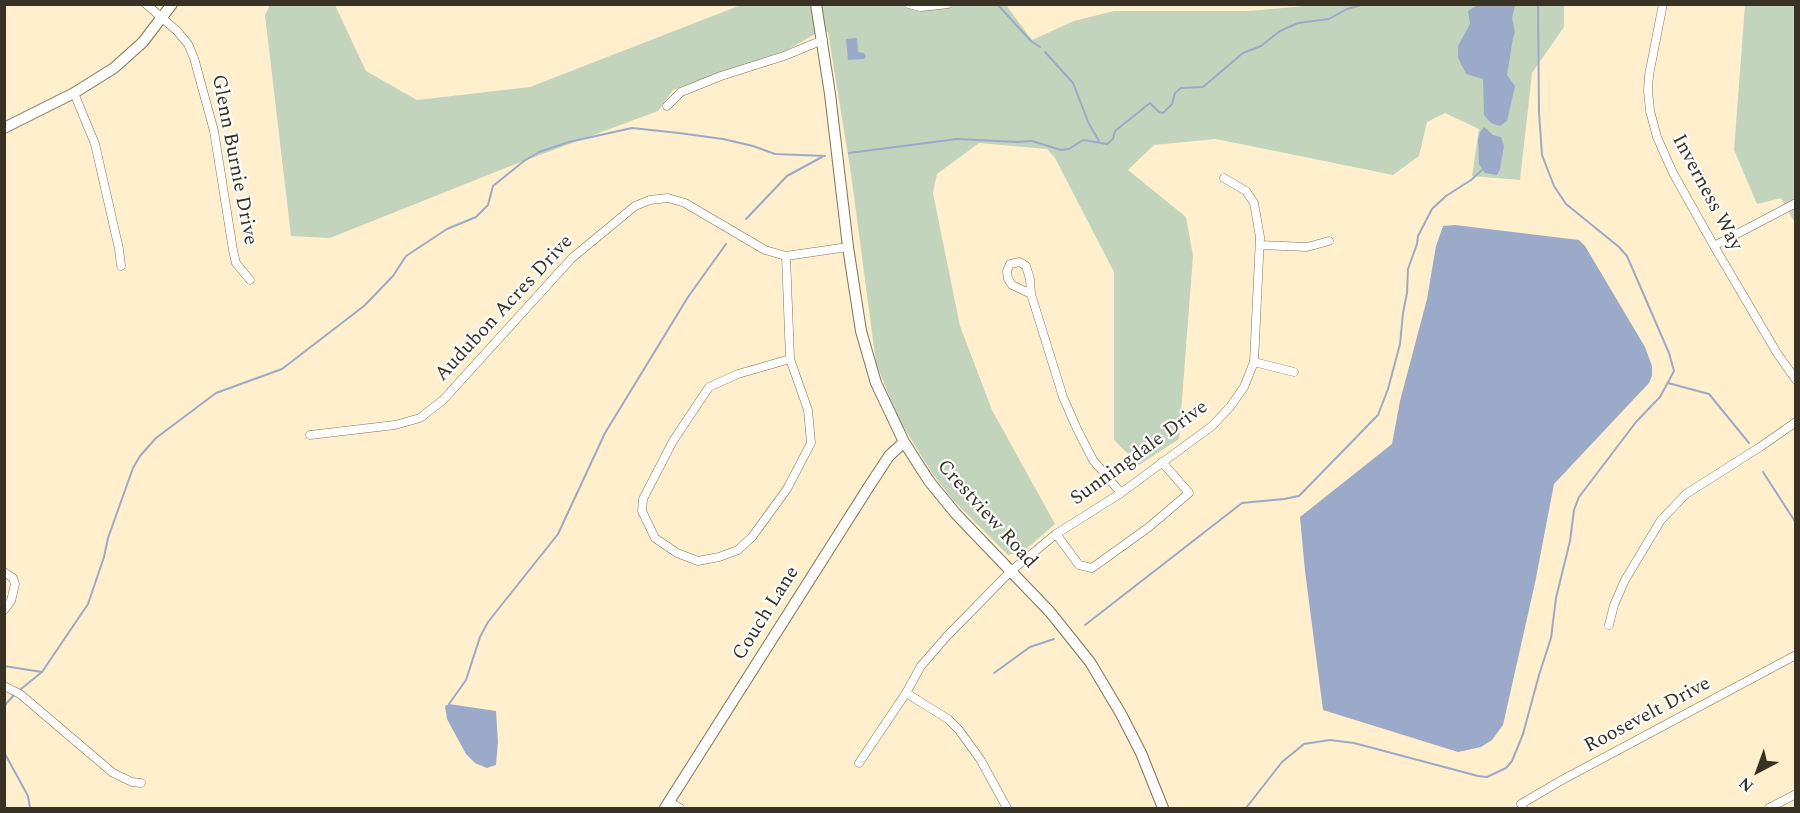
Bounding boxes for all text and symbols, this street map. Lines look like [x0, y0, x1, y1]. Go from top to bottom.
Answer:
street label: Glenn Burnie Drive [205, 73, 261, 247]
street label: Inverness Way [1665, 131, 1747, 255]
street label: Audubon Acres Drive [431, 231, 579, 387]
street label: Sunningdale Drive [1067, 396, 1213, 512]
street label: Crestview Road [931, 456, 1041, 574]
street label: Couch Lane [729, 562, 805, 666]
street label: Roosevelt Drive [1581, 673, 1715, 759]
north arrow [1728, 741, 1788, 801]
text: N [1733, 771, 1759, 798]

